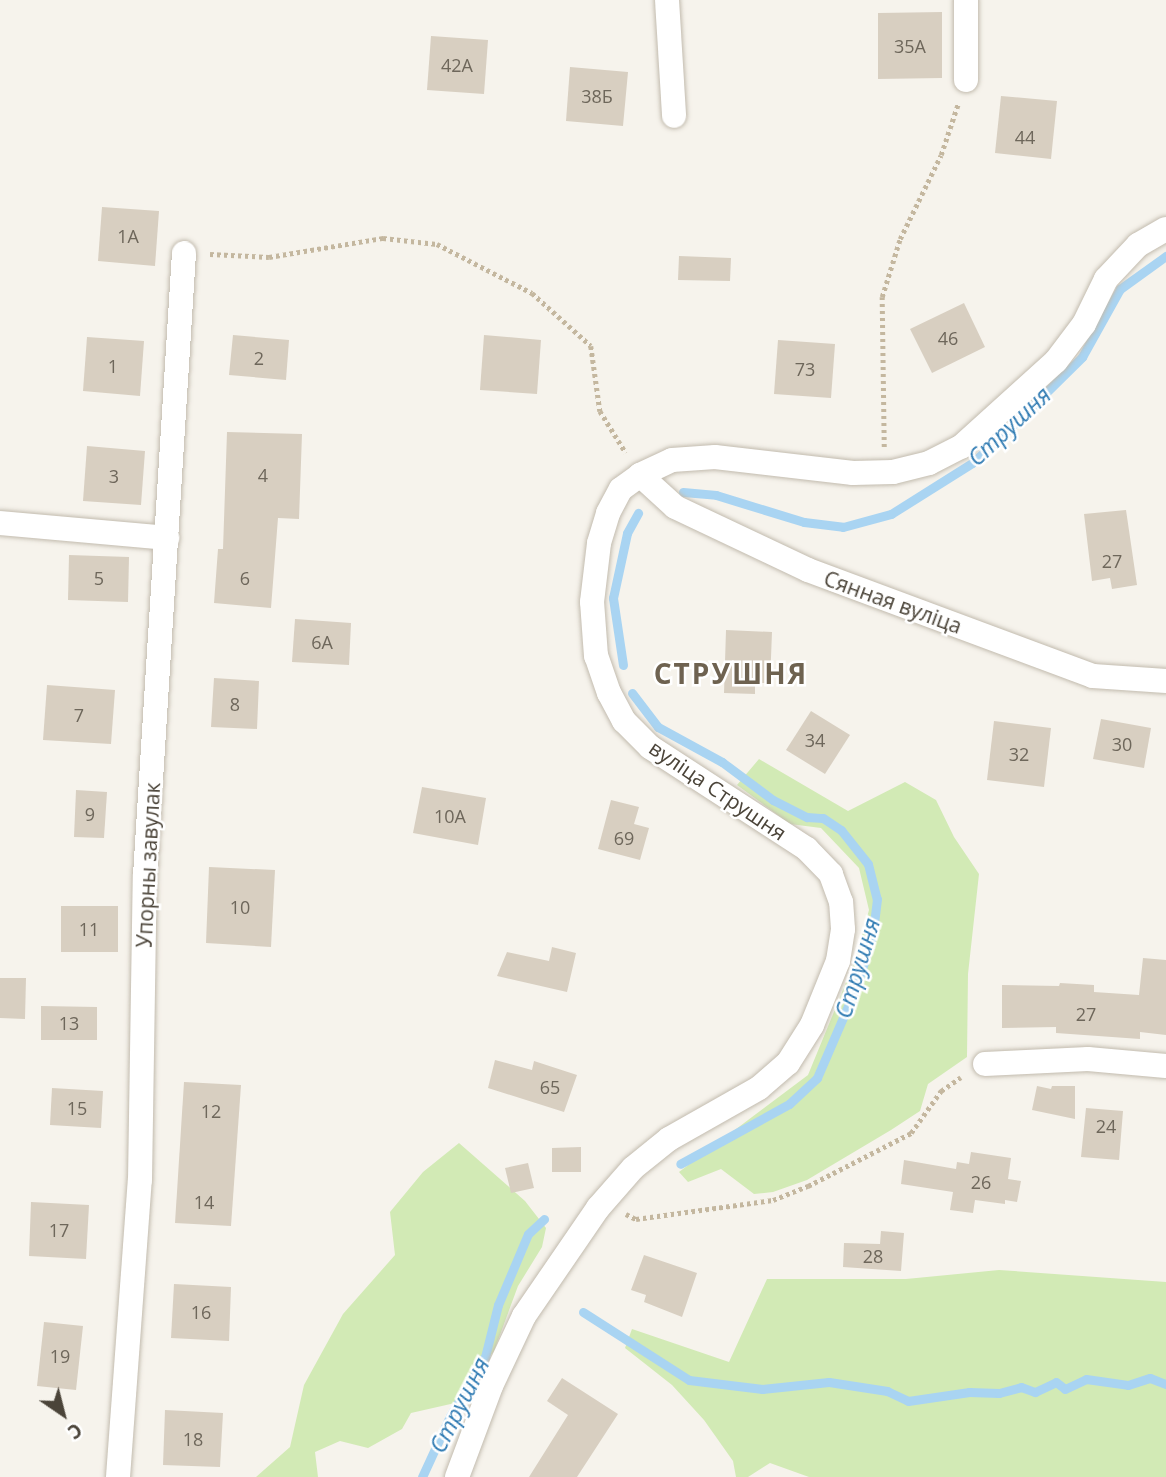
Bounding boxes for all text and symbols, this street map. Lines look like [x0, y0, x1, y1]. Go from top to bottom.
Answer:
house number: 35А [894, 35, 926, 57]
house number: 42А [441, 54, 473, 76]
house number: 38Б [581, 85, 613, 107]
house number: 44 [1015, 126, 1035, 148]
house number: 1А [117, 225, 139, 247]
house number: 46 [938, 327, 958, 349]
house number: 2 [254, 347, 264, 369]
house number: 1 [108, 355, 118, 377]
house number: 73 [795, 358, 815, 380]
water label: Струшня [962, 381, 1056, 471]
house number: 4 [258, 464, 268, 486]
house number: 3 [109, 465, 119, 487]
house number: 27 [1102, 550, 1122, 572]
street label: Сянная вуліца [821, 565, 965, 639]
house number: 5 [94, 567, 104, 589]
house number: 6 [240, 567, 250, 589]
house number: 6А [311, 631, 333, 653]
district label: СТРУШНЯ [655, 656, 807, 690]
house number: 8 [230, 693, 240, 715]
house number: 7 [74, 704, 84, 726]
house number: 34 [805, 729, 825, 751]
house number: 30 [1112, 733, 1132, 755]
street label: вуліца Струшня [645, 735, 791, 845]
house number: 32 [1009, 743, 1029, 765]
street label: Упорны завулак [131, 782, 165, 948]
house number: 9 [85, 803, 95, 825]
house number: 10А [434, 805, 466, 827]
house number: 69 [614, 827, 634, 849]
house number: 10 [230, 896, 250, 918]
water label: Струшня [829, 915, 885, 1021]
house number: 11 [79, 918, 99, 940]
house number: 27 [1076, 1003, 1096, 1025]
house number: 13 [59, 1012, 79, 1034]
house number: 65 [540, 1076, 560, 1098]
house number: 15 [67, 1097, 87, 1119]
house number: 12 [201, 1100, 221, 1122]
house number: 24 [1096, 1115, 1116, 1137]
house number: 26 [971, 1171, 991, 1193]
house number: 14 [194, 1191, 214, 1213]
house number: 17 [49, 1219, 69, 1241]
house number: 28 [863, 1245, 883, 1267]
house number: 16 [191, 1301, 211, 1323]
house number: 19 [50, 1345, 70, 1367]
water label: Струшня [423, 1353, 495, 1457]
north arrow [28, 1379, 98, 1449]
text: С [63, 1417, 87, 1445]
house number: 18 [183, 1428, 203, 1450]

